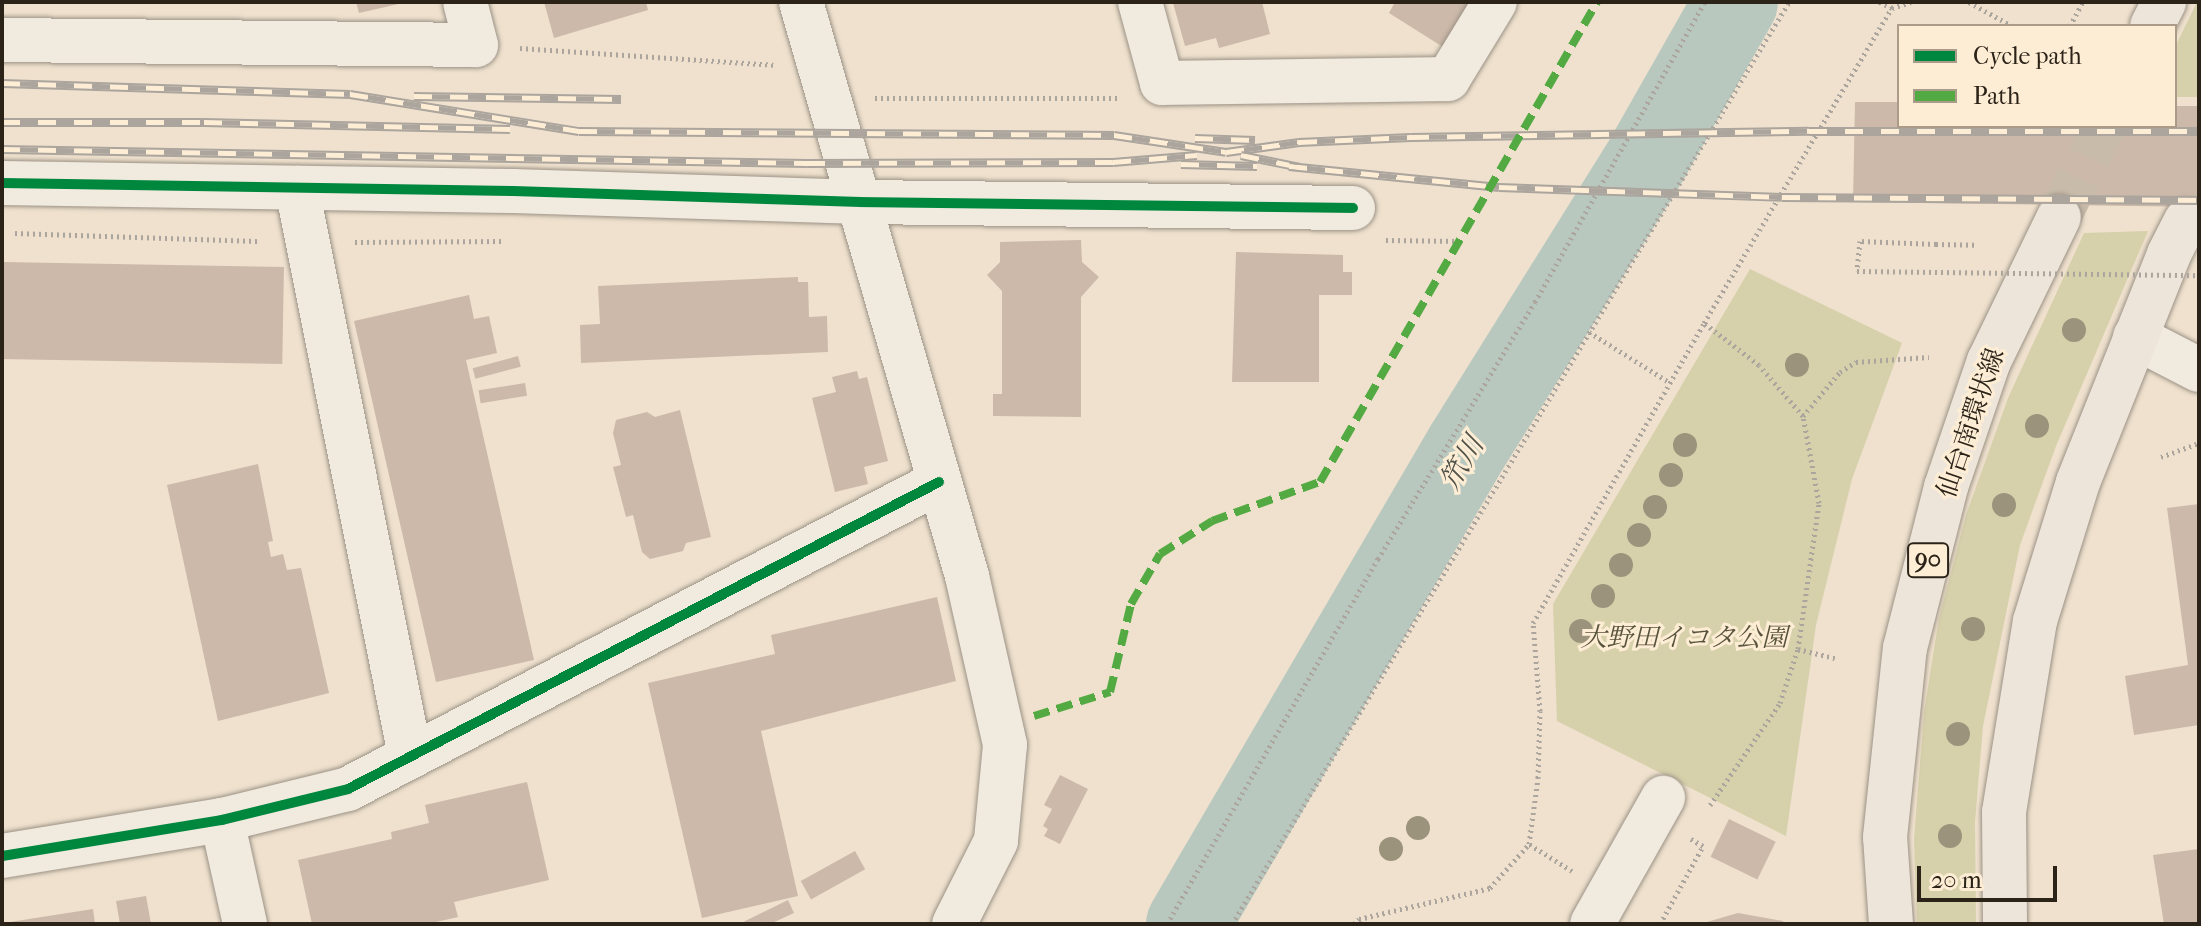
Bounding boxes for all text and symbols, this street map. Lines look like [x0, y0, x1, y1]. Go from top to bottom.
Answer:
legend [1897, 24, 2177, 128]
text: Cycle path [1973, 42, 2082, 70]
text: Path [1973, 82, 2020, 110]
street label: 仙台南環状線 [1931, 344, 2011, 502]
water label: 笊川 [1433, 430, 1491, 496]
road number: 90 [1906, 540, 1950, 580]
park label: 大野田イコタ公園 [1580, 622, 1788, 654]
scale bar [1921, 850, 2061, 900]
text: 20 m [1931, 866, 1982, 894]

